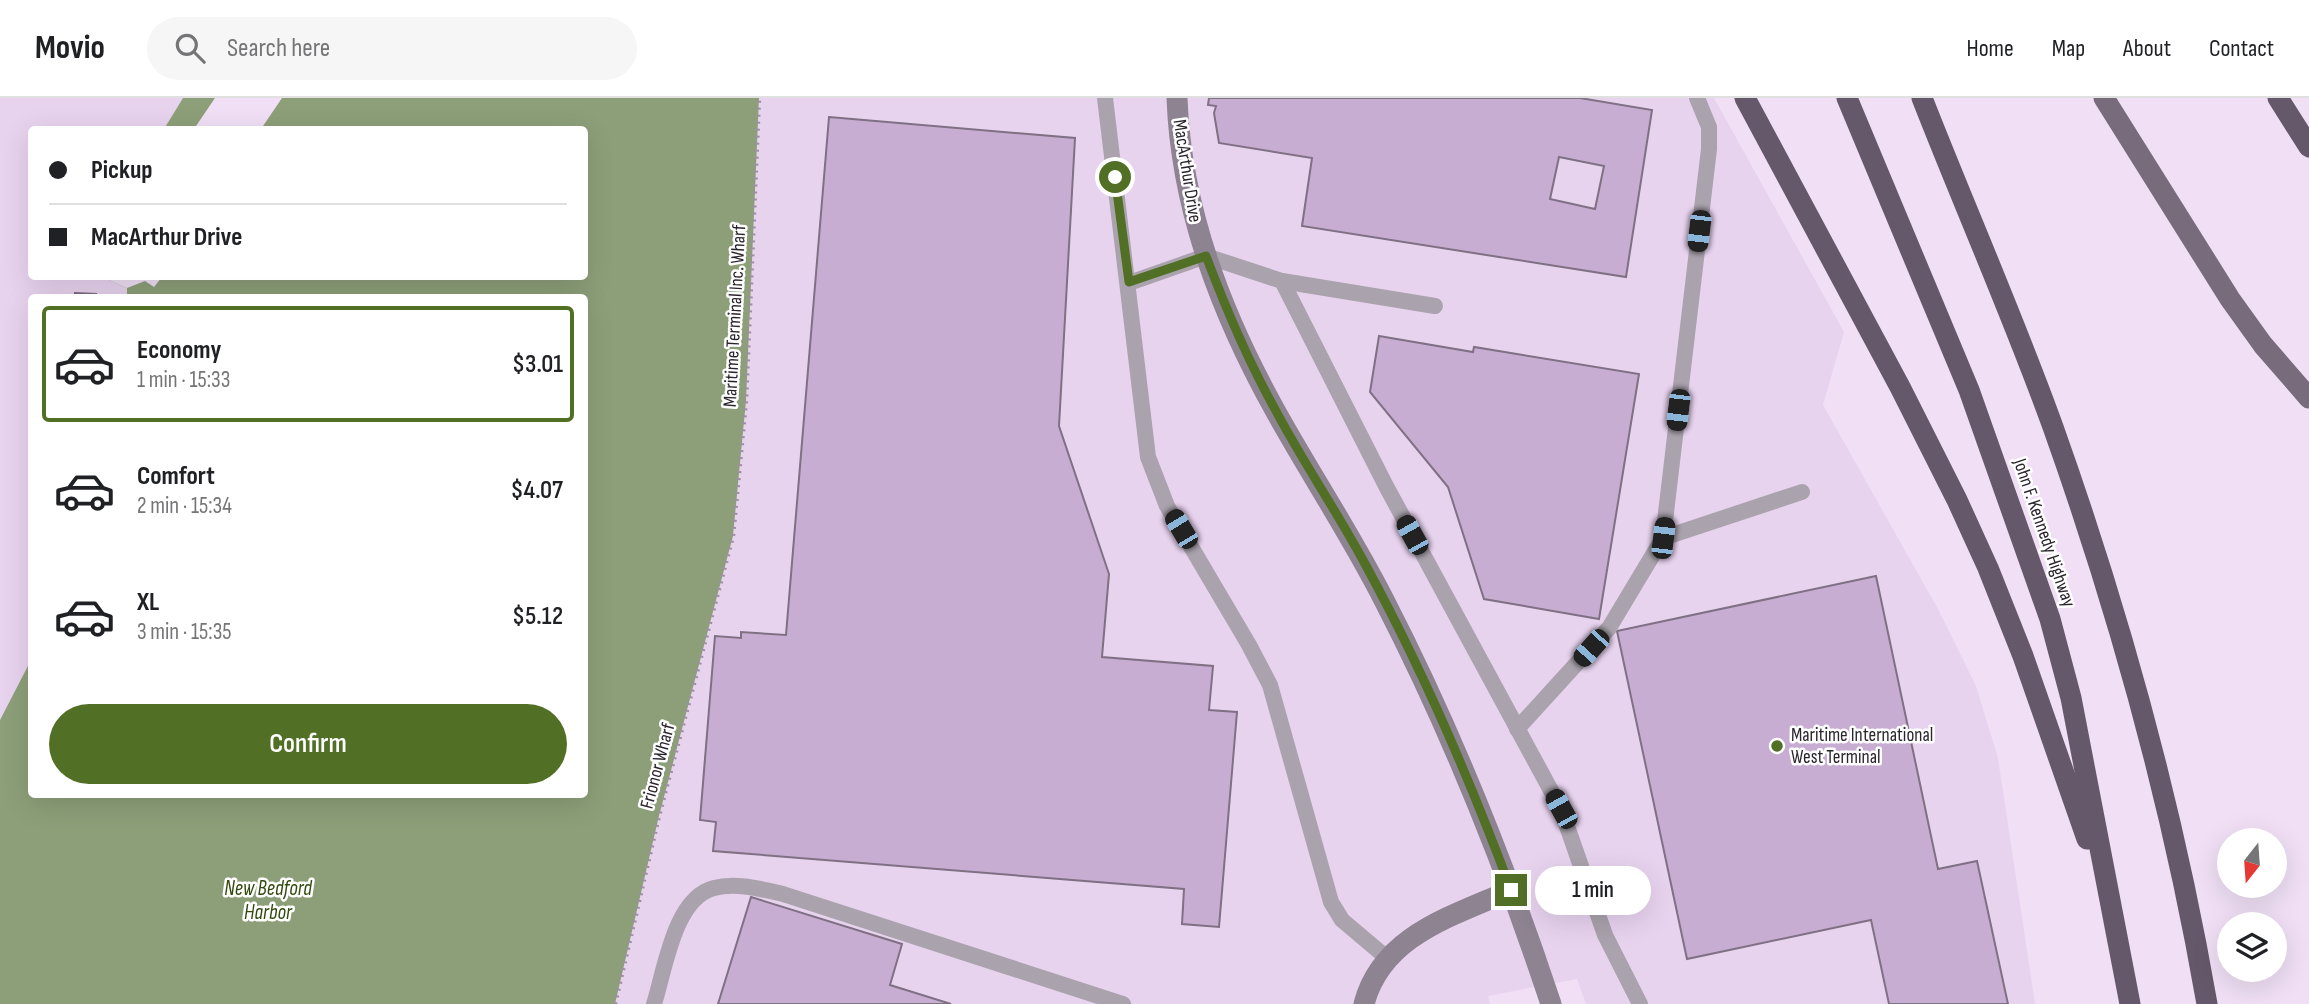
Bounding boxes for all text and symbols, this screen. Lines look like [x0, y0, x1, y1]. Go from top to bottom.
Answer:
search box [147, 17, 637, 80]
text: Movio [35, 28, 105, 68]
icon: search [171, 29, 209, 67]
text: Search here [227, 33, 330, 64]
text: Home [1966, 34, 2014, 63]
text: Map [2052, 34, 2085, 63]
text: About [2123, 34, 2171, 63]
text: Contact [2209, 34, 2274, 63]
street label: MacArthur Drive [1168, 118, 1206, 224]
text: Pickup [91, 155, 153, 186]
route start [1099, 161, 1131, 193]
car [1687, 209, 1712, 253]
text: MacArthur Drive [91, 222, 242, 253]
street label: Maritime Terminal Inc. Wharf [719, 224, 751, 408]
icon: car [53, 333, 116, 396]
text: Economy [137, 335, 221, 366]
text: $3.01 [512, 349, 563, 380]
text: 1 min · 15:33 [137, 366, 230, 394]
car [1666, 388, 1691, 432]
street label: John F. Kennedy Highway [2007, 455, 2080, 611]
icon: car [53, 459, 116, 522]
text: Comfort [137, 461, 215, 492]
text: $4.07 [510, 475, 563, 506]
text: 2 min · 15:34 [137, 492, 232, 520]
car [1162, 506, 1201, 552]
car [1393, 512, 1432, 558]
car [1651, 516, 1676, 560]
icon: car [53, 585, 116, 648]
text: XL [137, 587, 159, 618]
text: $5.12 [512, 601, 563, 632]
text: 3 min · 15:35 [137, 618, 232, 646]
car [1570, 625, 1613, 671]
button: Confirm [49, 704, 567, 784]
street label: Frionor Wharf [636, 720, 681, 811]
place label: Maritime International West Terminal [1791, 724, 1933, 769]
marker: Maritime International West Terminal [1769, 738, 1785, 754]
car [1542, 786, 1581, 832]
north arrow [2217, 828, 2287, 898]
map controls [2217, 828, 2287, 982]
callout: 1 min [1536, 866, 1651, 914]
route end [1495, 874, 1527, 906]
water label: New Bedford Harbor [224, 876, 313, 925]
text: 1 min [1572, 876, 1614, 904]
button: layers [2217, 912, 2287, 982]

